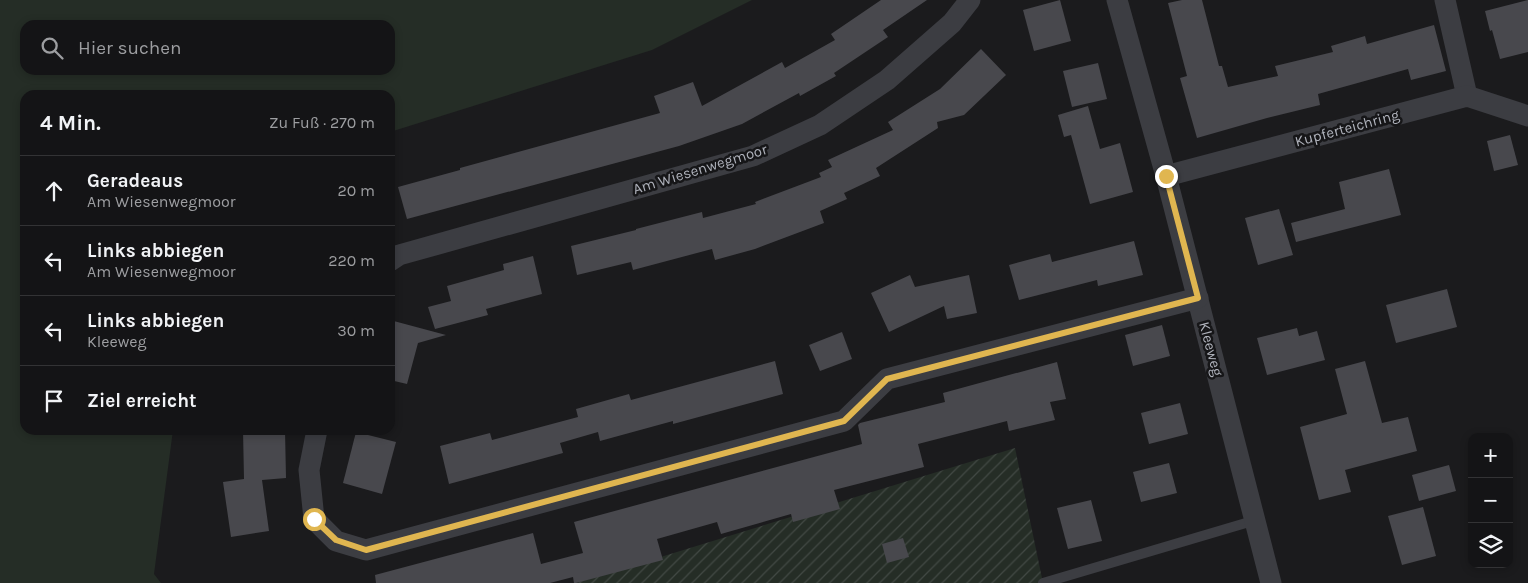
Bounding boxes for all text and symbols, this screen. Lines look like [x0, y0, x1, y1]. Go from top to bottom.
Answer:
search box [20, 20, 395, 75]
icon: search [38, 34, 66, 62]
text: Hier suchen [78, 37, 181, 59]
street label: Kupferteichring [1293, 105, 1402, 151]
text: 4 Min. [40, 111, 101, 135]
text: Zu Fuß · 270 m [269, 113, 375, 132]
street label: Am Wiesenwegmoor [631, 140, 770, 198]
route end [1155, 165, 1178, 188]
text: Geradeaus [87, 170, 183, 192]
icon: ahead [40, 177, 68, 205]
text: 20 m [337, 181, 375, 200]
text: Am Wiesenwegmoor [87, 192, 236, 211]
text: Links abbiegen [87, 240, 224, 262]
icon: left [40, 247, 68, 275]
text: 220 m [328, 251, 375, 270]
text: Am Wiesenwegmoor [87, 262, 236, 281]
text: Links abbiegen [87, 310, 224, 332]
icon: left [40, 317, 68, 345]
street label: Kleeweg [1195, 320, 1227, 379]
text: 30 m [337, 321, 375, 340]
text: Kleeweg [87, 332, 146, 351]
icon: arrive [40, 387, 68, 415]
text: Ziel erreicht [87, 390, 197, 412]
map controls [1468, 433, 1513, 568]
button: + [1468, 433, 1513, 478]
button: − [1468, 478, 1513, 523]
route start [303, 508, 326, 531]
button: layers [1468, 523, 1513, 568]

